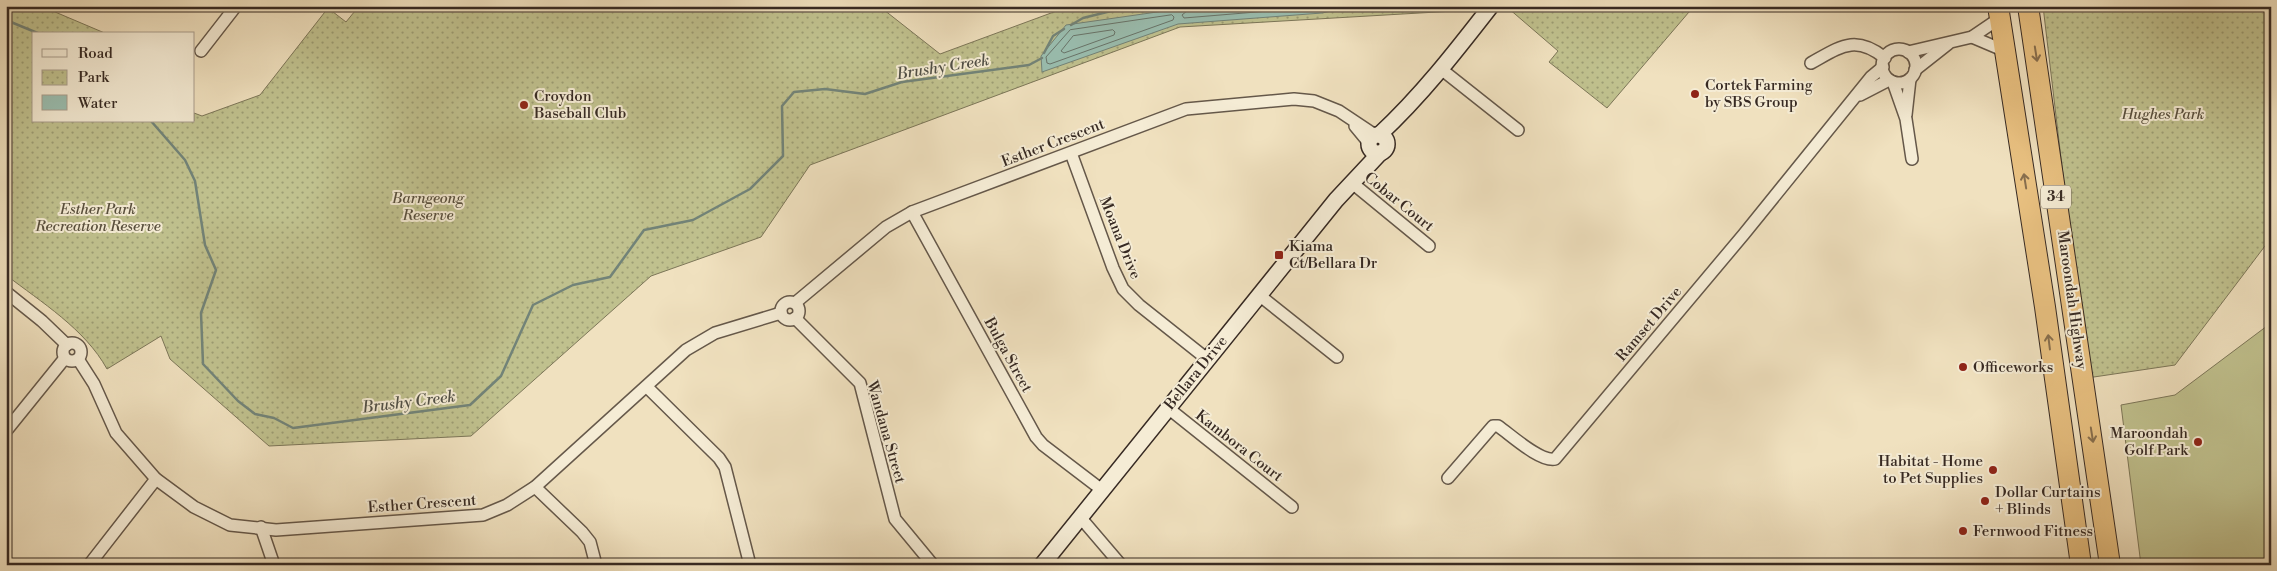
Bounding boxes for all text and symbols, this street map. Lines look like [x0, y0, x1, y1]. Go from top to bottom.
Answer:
legend [32, 32, 195, 122]
text: Road [78, 44, 113, 63]
one-way arrow [2031, 46, 2041, 62]
water label: Brushy Creek [894, 50, 991, 84]
text: Park [78, 68, 110, 87]
place label: Cortek Farming by SBS Group [1705, 76, 1813, 112]
place label: Croydon Baseball Club [533, 87, 626, 123]
marker: Cortek Farming by SBS Group [1689, 88, 1701, 100]
text: Water [77, 94, 118, 113]
marker: Croydon Baseball Club [518, 99, 530, 111]
park label: Hughes Park [2121, 105, 2205, 124]
street label: Esther Crescent [999, 114, 1108, 171]
street label: Cobar Court [1360, 168, 1438, 236]
one-way arrow [2020, 173, 2030, 189]
road number: 34 [2041, 186, 2071, 208]
park label: Barngeong Reserve [391, 189, 465, 225]
street label: Moana Drive [1095, 194, 1145, 282]
park label: Esther Park Recreation Reserve [34, 200, 161, 236]
street label: Maroondah Highway [2053, 229, 2091, 371]
place label: Kiama Ct/Bellara Dr [1289, 237, 1378, 273]
marker: Kiama Ct/Bellara Dr [1273, 249, 1285, 261]
street label: Ramset Drive [1612, 283, 1686, 365]
street label: Bulga Street [979, 313, 1037, 396]
street label: Bellara Drive [1160, 332, 1232, 415]
one-way arrow [2044, 334, 2054, 350]
place label: Officeworks [1973, 358, 2053, 377]
marker: Officeworks [1957, 361, 1969, 373]
street label: Wandana Street [862, 378, 910, 486]
water label: Brushy Creek [360, 386, 457, 418]
street label: Kambora Court [1191, 406, 1287, 486]
place label: Maroondah Golf Park [2110, 424, 2189, 460]
one-way arrow [2087, 427, 2097, 443]
marker: Maroondah Golf Park [2192, 436, 2204, 448]
place label: Habitat - Home to Pet Supplies [1878, 452, 1983, 488]
marker: Habitat - Home to Pet Supplies [1987, 464, 1999, 476]
place label: Dollar Curtains + Blinds [1995, 483, 2100, 519]
street label: Esther Crescent [367, 491, 478, 517]
marker: Dollar Curtains + Blinds [1979, 495, 1991, 507]
place label: Fernwood Fitness [1973, 522, 2093, 541]
marker: Fernwood Fitness [1957, 525, 1969, 537]

